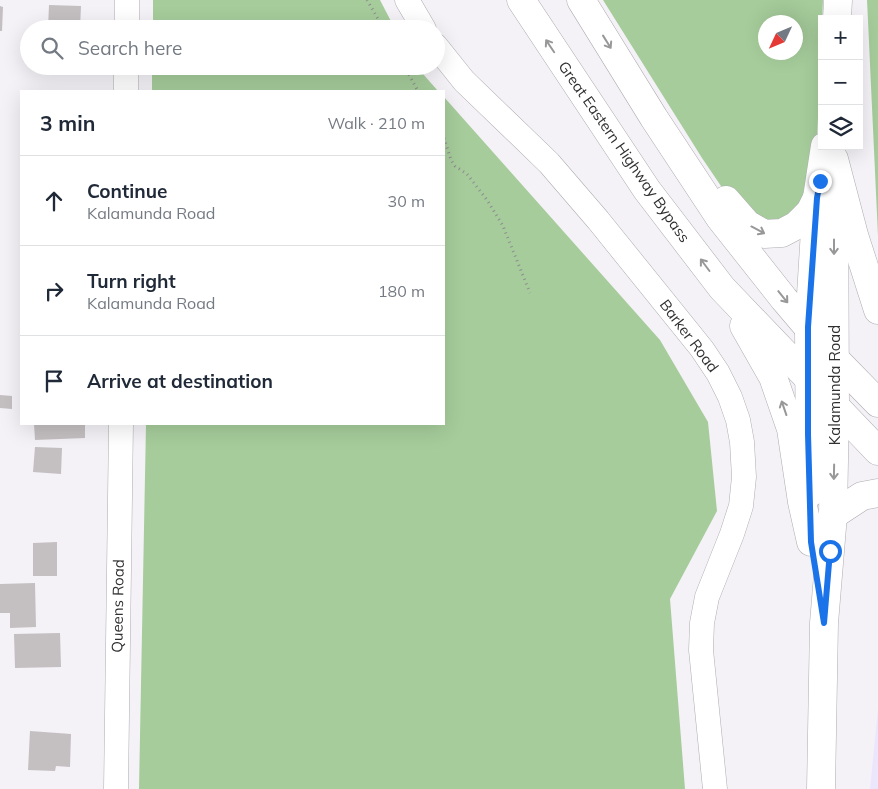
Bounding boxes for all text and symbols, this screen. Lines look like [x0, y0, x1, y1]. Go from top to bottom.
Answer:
north arrow [758, 15, 803, 60]
map controls [818, 15, 863, 150]
button: + [818, 15, 863, 60]
search box [20, 20, 445, 75]
icon: search [38, 34, 66, 62]
one-way arrow [602, 34, 612, 48]
text: Search here [78, 36, 182, 60]
one-way arrow [545, 39, 555, 53]
street label: Great Eastern Highway Bypass [554, 57, 694, 246]
button: − [818, 60, 863, 105]
button: layers [818, 105, 863, 150]
text: 3 min [40, 110, 95, 136]
text: Walk · 210 m [327, 113, 425, 133]
route end [809, 170, 832, 193]
text: Continue [87, 179, 167, 203]
icon: ahead [40, 187, 68, 215]
text: 30 m [388, 191, 425, 211]
text: Kalamunda Road [87, 203, 215, 223]
one-way arrow [751, 225, 766, 235]
one-way arrow [829, 239, 839, 255]
one-way arrow [699, 259, 710, 272]
text: Turn right [87, 269, 176, 293]
icon: right [40, 277, 68, 305]
text: 180 m [378, 281, 425, 301]
one-way arrow [777, 291, 788, 304]
text: Kalamunda Road [87, 293, 215, 313]
street label: Barker Road [656, 295, 723, 376]
street label: Kalamunda Road [825, 325, 844, 445]
icon: arrive [40, 367, 68, 395]
text: Arrive at destination [87, 369, 273, 393]
one-way arrow [779, 401, 788, 417]
one-way arrow [829, 464, 839, 480]
route start [819, 540, 842, 563]
street label: Queens Road [107, 559, 128, 653]

